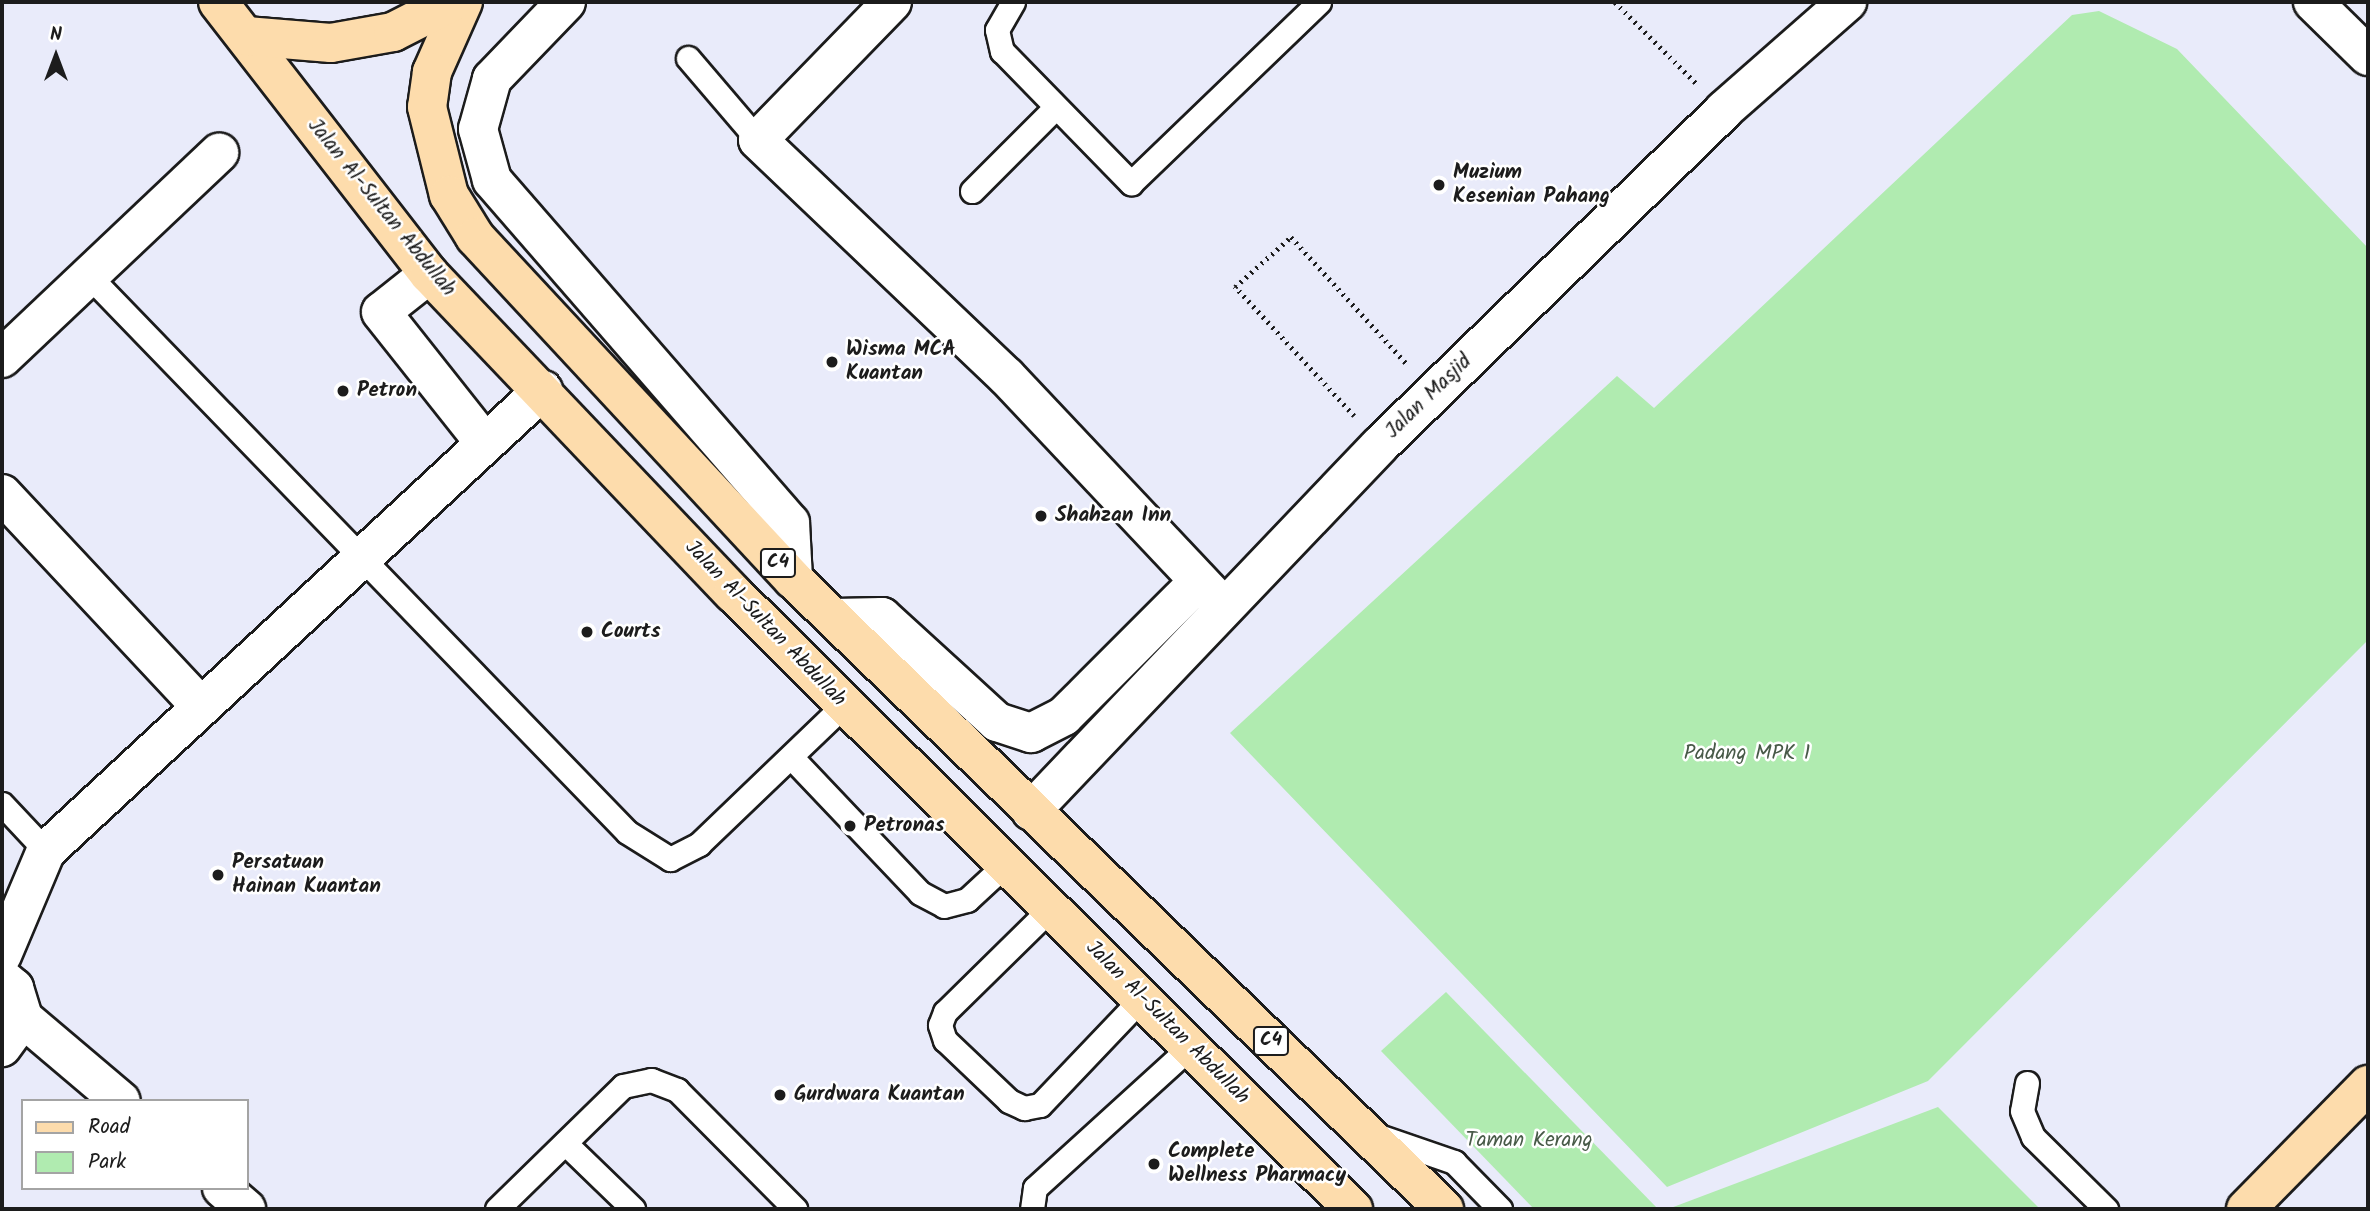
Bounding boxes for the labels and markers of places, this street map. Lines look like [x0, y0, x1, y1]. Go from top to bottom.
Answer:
place label: Muzium Kesenian Pahang [1453, 160, 1610, 210]
marker: Muzium Kesenian Pahang [1431, 177, 1447, 193]
place label: Wisma MCA Kuantan [846, 337, 956, 387]
marker: Wisma MCA Kuantan [824, 354, 840, 370]
place label: Petron [357, 378, 417, 404]
marker: Petron [335, 383, 351, 399]
place label: Shahzan Inn [1055, 503, 1171, 529]
marker: Shahzan Inn [1033, 508, 1049, 524]
place label: Courts [601, 619, 661, 645]
marker: Courts [579, 624, 595, 640]
place label: Petronas [864, 813, 945, 839]
marker: Petronas [842, 818, 858, 834]
place label: Persatuan Hainan Kuantan [232, 850, 381, 900]
marker: Persatuan Hainan Kuantan [210, 867, 226, 883]
place label: Gurdwara Kuantan [794, 1082, 965, 1108]
marker: Gurdwara Kuantan [772, 1087, 788, 1103]
place label: Complete Wellness Pharmacy [1168, 1139, 1346, 1189]
marker: Complete Wellness Pharmacy [1146, 1156, 1162, 1172]

